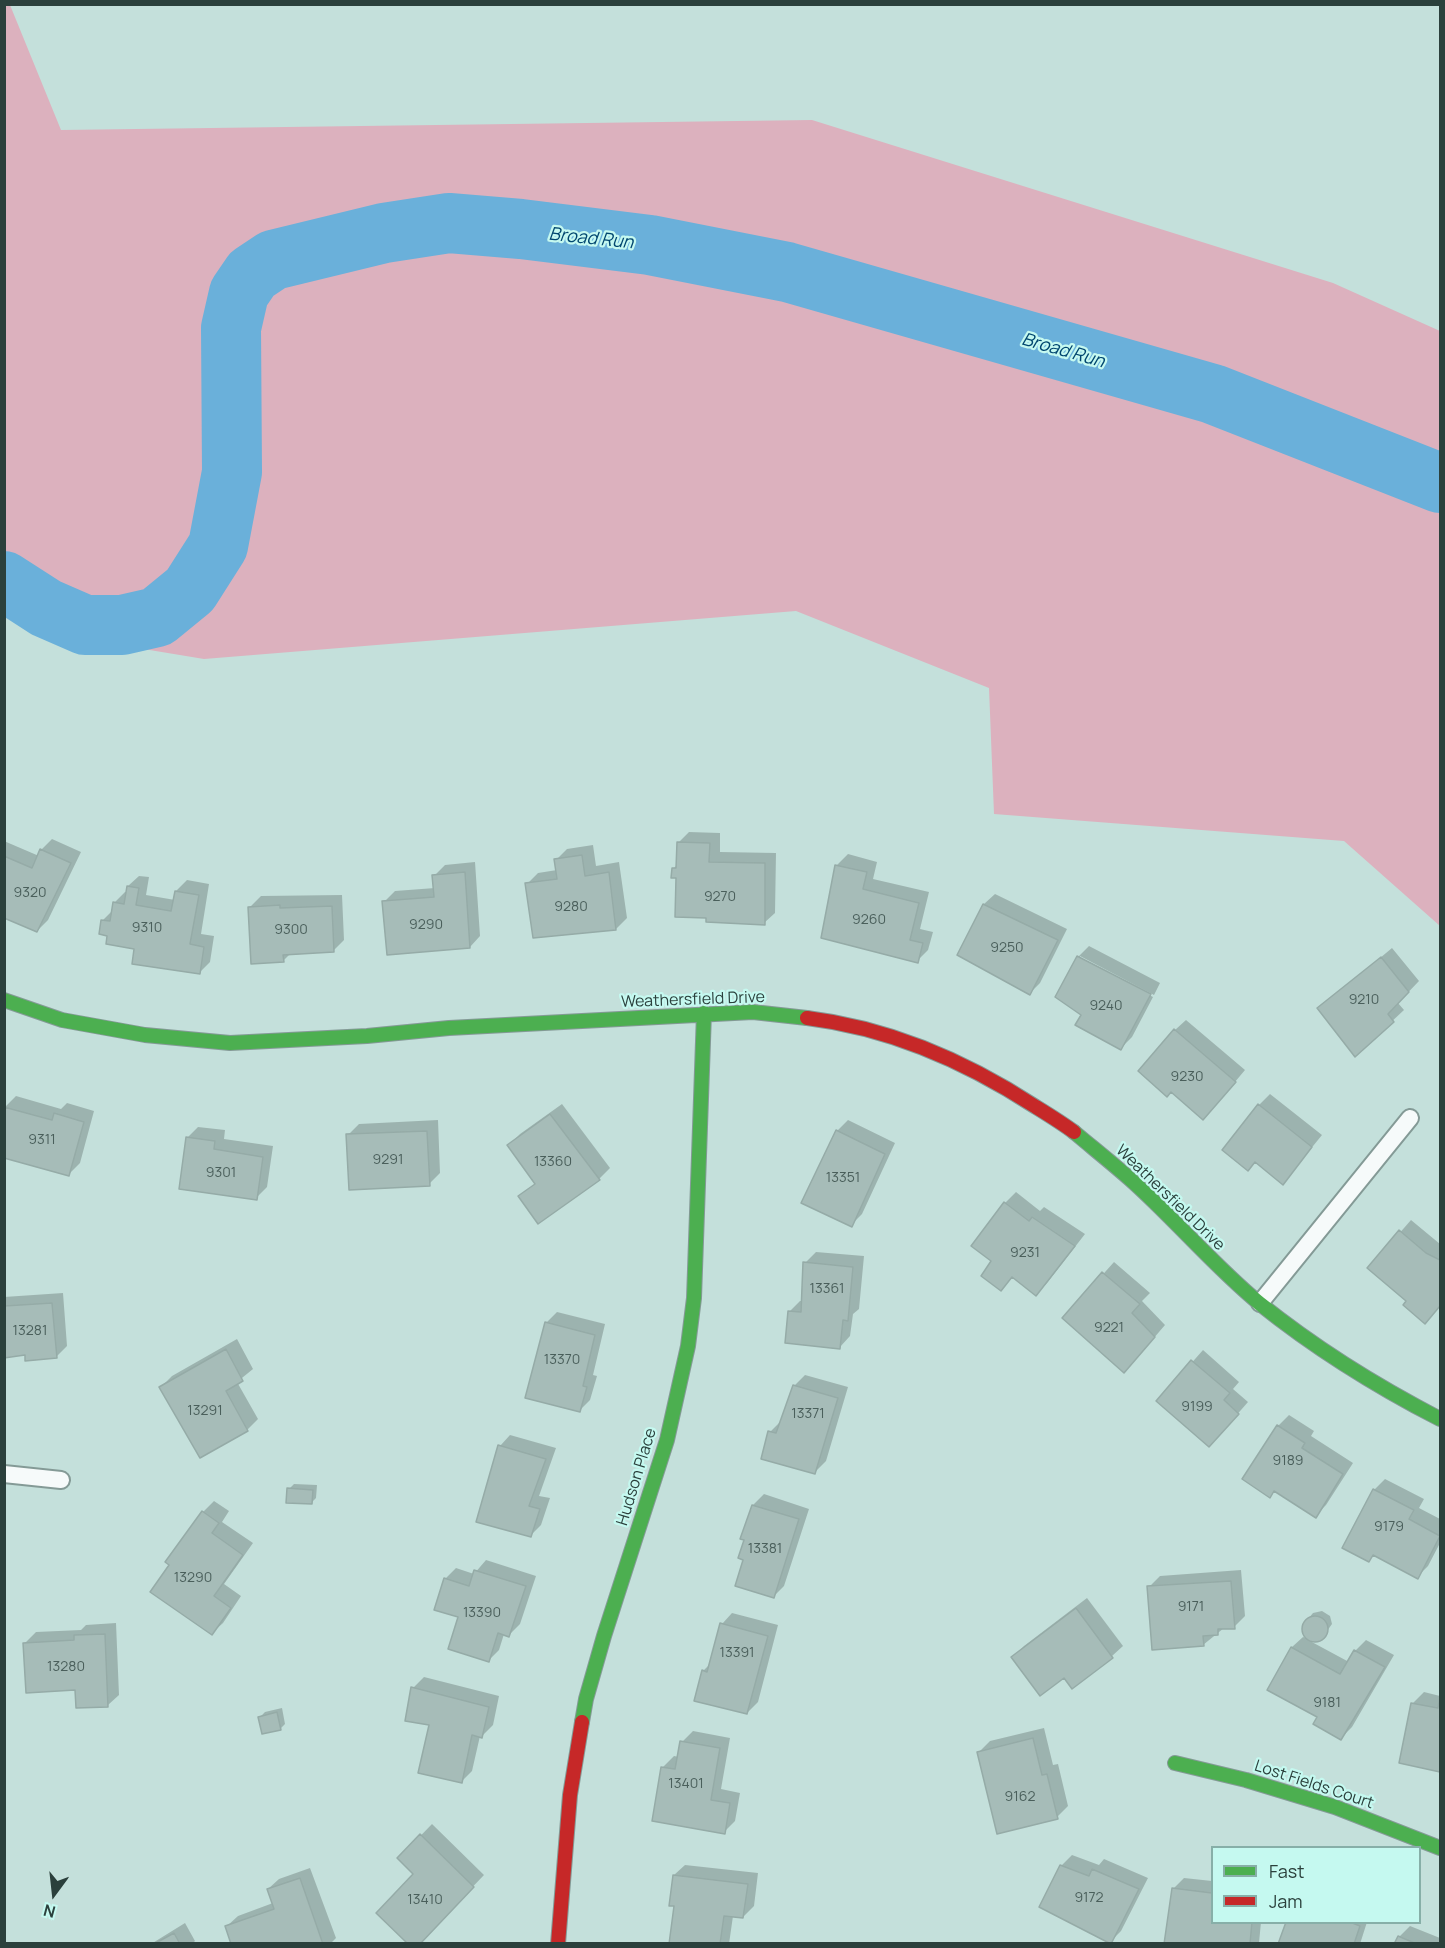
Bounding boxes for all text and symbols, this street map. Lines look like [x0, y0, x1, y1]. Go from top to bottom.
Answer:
water label: Broad Run [548, 224, 634, 254]
water label: Broad Run [1019, 329, 1107, 373]
house number: 9320 [14, 885, 46, 901]
house number: 9270 [704, 889, 736, 905]
house number: 9280 [554, 899, 588, 915]
house number: 9260 [852, 912, 886, 928]
house number: 9290 [409, 917, 443, 933]
house number: 9310 [132, 920, 162, 936]
house number: 9300 [274, 922, 308, 938]
house number: 9250 [990, 940, 1024, 956]
street label: Weathersfield Drive [621, 988, 765, 1012]
house number: 9210 [1349, 992, 1379, 1008]
house number: 9240 [1089, 998, 1123, 1014]
house number: 9230 [1171, 1069, 1203, 1085]
house number: 9311 [28, 1132, 56, 1148]
street label: Weathersfield Drive [1112, 1141, 1228, 1255]
house number: 9291 [373, 1152, 403, 1168]
house number: 13360 [534, 1154, 572, 1170]
house number: 9301 [206, 1165, 236, 1181]
house number: 13351 [826, 1170, 860, 1186]
house number: 9231 [1010, 1245, 1040, 1261]
house number: 13361 [810, 1281, 844, 1297]
house number: 9221 [1094, 1320, 1124, 1336]
house number: 13281 [13, 1323, 47, 1339]
house number: 13370 [544, 1352, 580, 1368]
house number: 9199 [1181, 1399, 1213, 1415]
house number: 13291 [187, 1403, 223, 1419]
house number: 13371 [791, 1406, 825, 1422]
street label: Hudson Place [613, 1426, 661, 1528]
house number: 9189 [1273, 1453, 1303, 1469]
house number: 9179 [1374, 1519, 1404, 1535]
house number: 13381 [748, 1541, 782, 1557]
house number: 13290 [174, 1570, 212, 1586]
house number: 9171 [1178, 1599, 1204, 1615]
house number: 13390 [463, 1605, 501, 1621]
house number: 13391 [719, 1645, 755, 1661]
house number: 13280 [47, 1659, 85, 1675]
house number: 9181 [1313, 1695, 1341, 1711]
street label: Lost Fields Court [1252, 1757, 1376, 1813]
house number: 13401 [668, 1776, 704, 1792]
house number: 9162 [1005, 1789, 1035, 1805]
legend [1211, 1846, 1421, 1924]
text: Fast [1269, 1859, 1304, 1883]
north arrow [24, 1864, 84, 1924]
text: Jam [1269, 1889, 1303, 1913]
house number: 9172 [1074, 1890, 1104, 1906]
house number: 13410 [407, 1892, 443, 1908]
text: N [41, 1899, 58, 1924]

